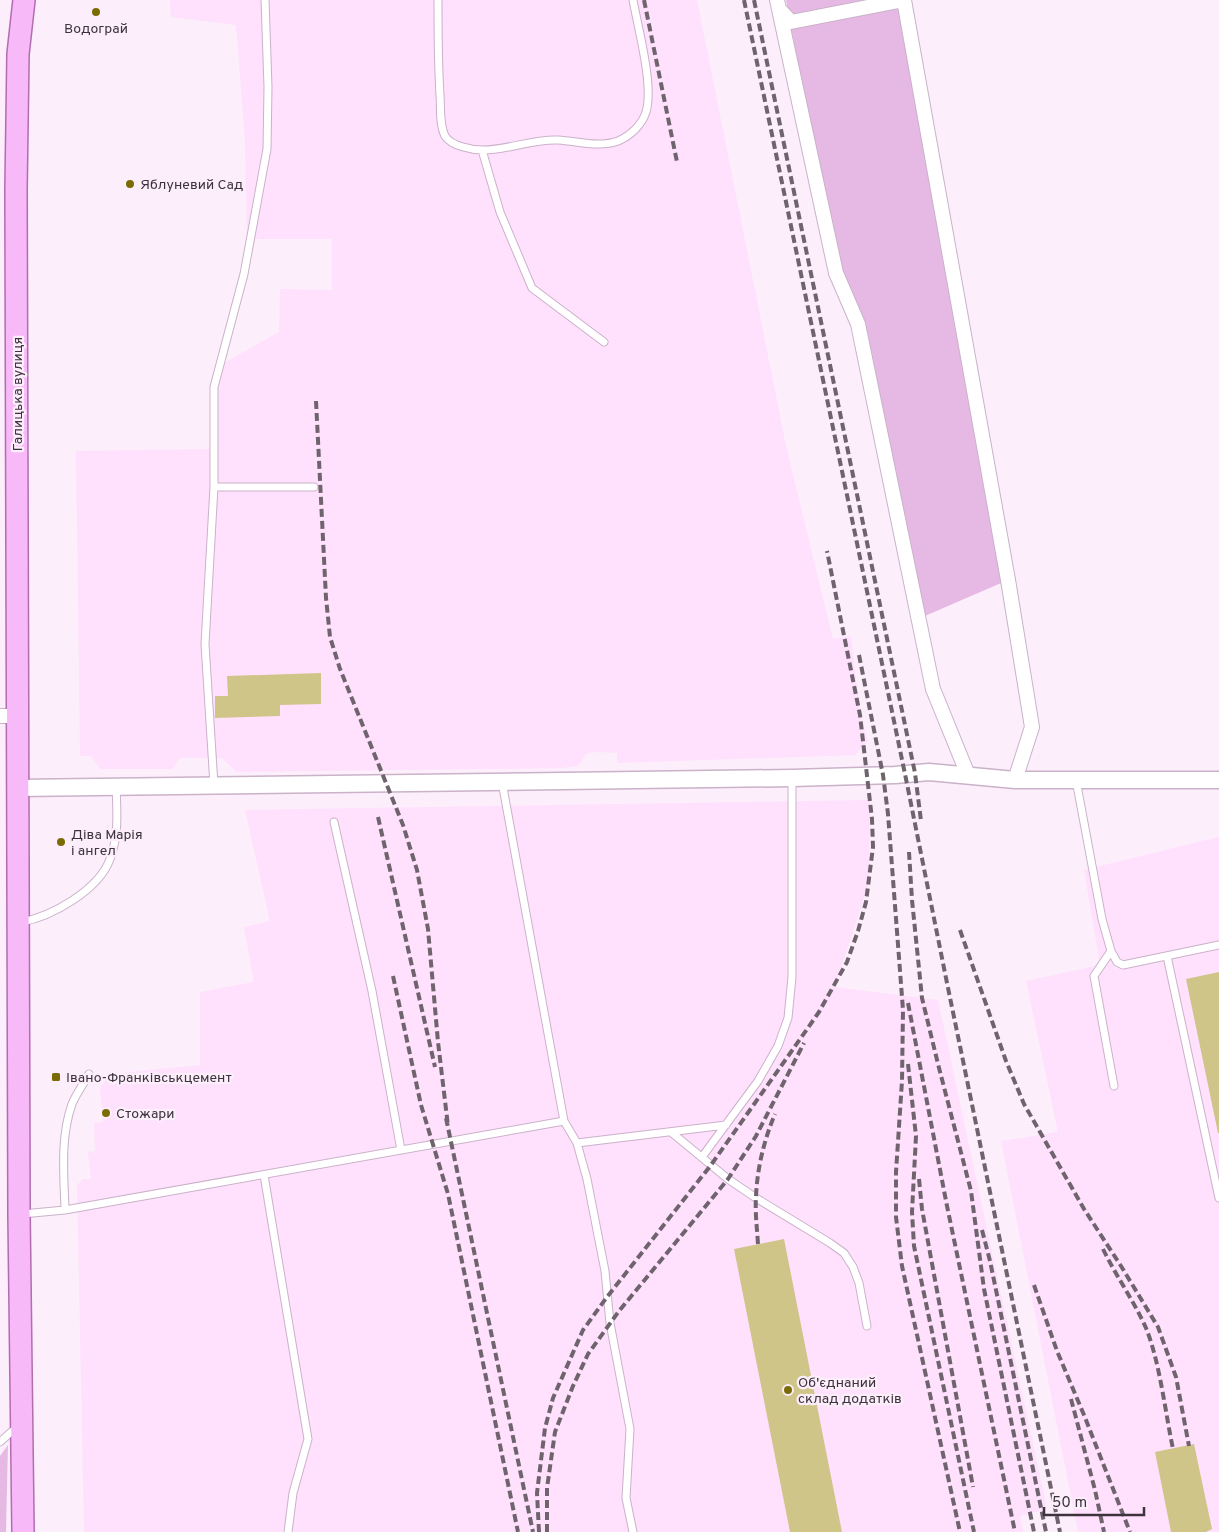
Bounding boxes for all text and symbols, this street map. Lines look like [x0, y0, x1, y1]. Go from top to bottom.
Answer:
marker: Водограй [90, 6, 102, 18]
place label: Водограй [64, 21, 128, 38]
place label: Яблуневий Сад [140, 177, 243, 194]
marker: Яблуневий Сад [124, 178, 136, 190]
street label: Галицька вулиця [10, 337, 27, 451]
place label: Діва Марія і ангел [71, 827, 143, 860]
marker: Діва Марія і ангел [55, 836, 67, 848]
place label: Івано-Франківськцемент [66, 1070, 232, 1087]
marker: Івано-Франківськцемент [50, 1071, 62, 1083]
place label: Стожари [116, 1106, 175, 1123]
marker: Стожари [100, 1107, 112, 1119]
place label: Об'єднаний склад додатків [798, 1375, 902, 1408]
marker: Об'єднаний склад додатків [782, 1384, 794, 1396]
scale bar [1044, 1484, 1144, 1516]
text: 50 m [1052, 1494, 1087, 1513]

